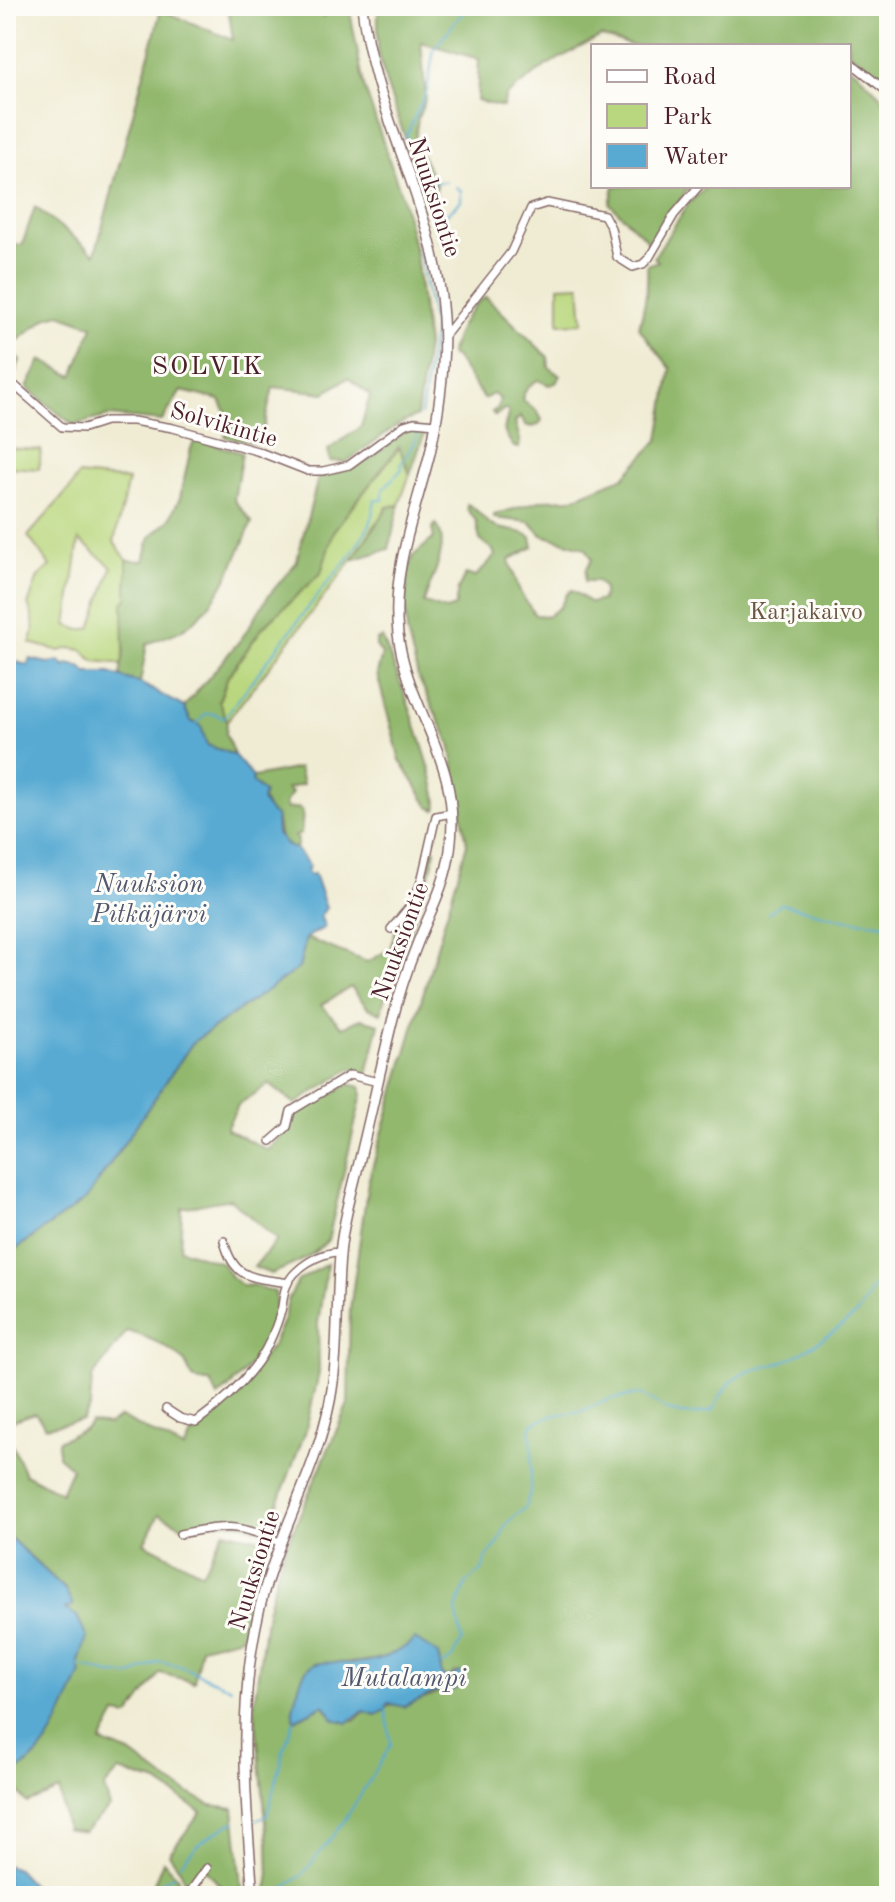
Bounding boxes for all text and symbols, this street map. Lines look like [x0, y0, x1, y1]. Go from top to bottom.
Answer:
legend [591, 44, 851, 188]
text: Road [663, 66, 716, 90]
text: Park [663, 106, 712, 130]
street label: Nuuksiontie [402, 135, 464, 260]
text: Water [663, 146, 728, 170]
district label: SOLVIK [152, 354, 264, 380]
street label: Solvikintie [167, 399, 280, 453]
park label: Karjakaivo [749, 601, 863, 625]
water label: Nuuksion Pitkäjärvi [90, 872, 207, 928]
street label: Nuuksiontie [369, 879, 434, 1004]
street label: Nuuksiontie [226, 1508, 286, 1634]
water label: Mutalampi [340, 1666, 467, 1692]

